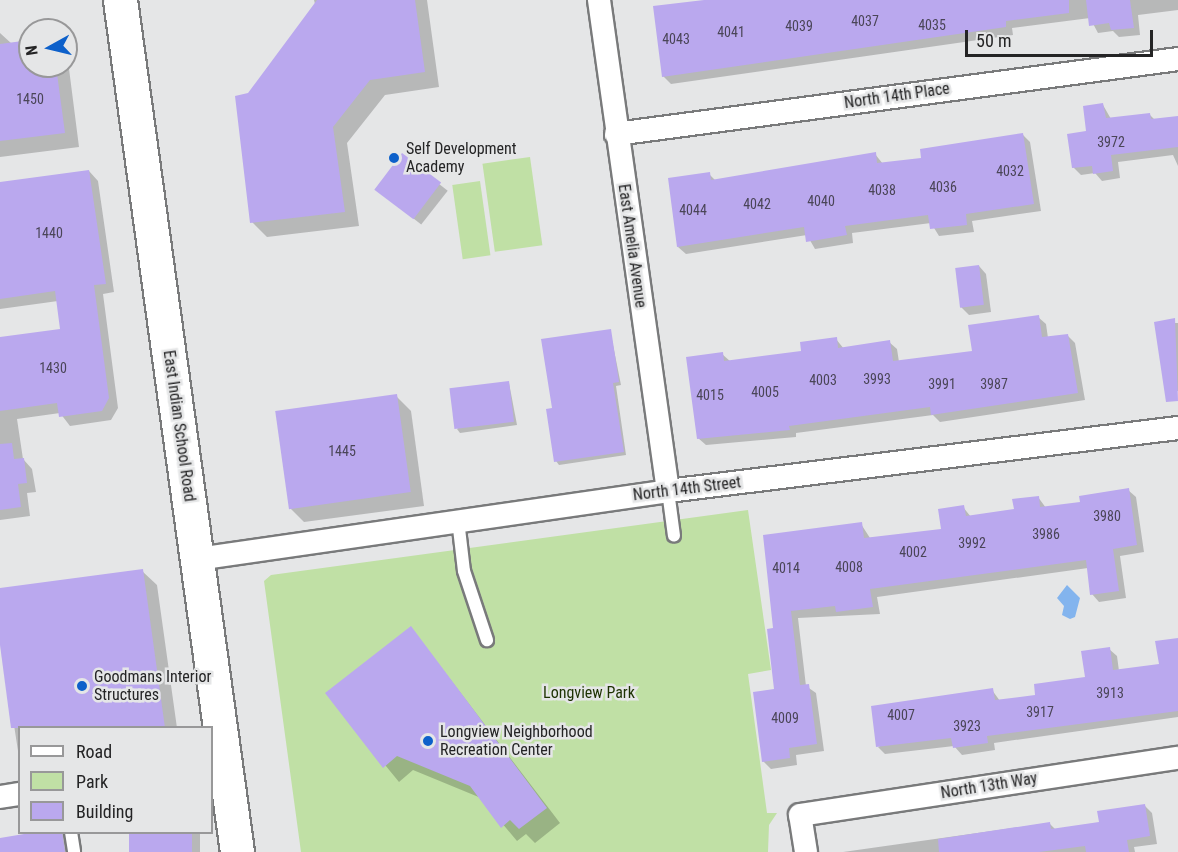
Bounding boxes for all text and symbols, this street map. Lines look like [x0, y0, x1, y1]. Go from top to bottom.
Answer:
house number: 4037 [851, 13, 879, 29]
house number: 4035 [918, 17, 946, 33]
north arrow [18, 18, 78, 78]
house number: 4039 [785, 18, 813, 34]
scale bar [968, 18, 1156, 56]
house number: 4041 [717, 24, 745, 40]
text: 50 m [976, 30, 1011, 51]
house number: 4043 [662, 31, 690, 47]
text: N [22, 44, 42, 56]
street label: North 14th Place [843, 79, 951, 113]
house number: 1450 [16, 91, 44, 107]
house number: 3972 [1097, 134, 1125, 150]
place label: Self Development Academy [406, 139, 517, 177]
marker: Self Development Academy [387, 151, 401, 165]
house number: 4032 [996, 163, 1024, 179]
house number: 4036 [929, 179, 957, 195]
house number: 4038 [868, 182, 896, 198]
street label: East Amelia Avenue [614, 183, 650, 309]
house number: 4040 [807, 193, 835, 209]
house number: 4042 [743, 196, 771, 212]
house number: 4044 [679, 202, 707, 218]
house number: 1440 [35, 225, 63, 241]
street label: East Indian School Road [159, 349, 199, 503]
house number: 1430 [39, 360, 67, 376]
house number: 3993 [863, 371, 891, 387]
house number: 4003 [809, 372, 837, 388]
house number: 3991 [928, 376, 956, 392]
house number: 3987 [980, 376, 1008, 392]
house number: 4005 [751, 384, 779, 400]
house number: 4015 [696, 387, 724, 403]
house number: 1445 [328, 443, 356, 459]
street label: North 14th Street [632, 473, 742, 505]
house number: 3980 [1093, 508, 1121, 524]
house number: 3986 [1032, 526, 1060, 542]
house number: 3992 [958, 535, 986, 551]
house number: 4002 [899, 544, 927, 560]
house number: 4008 [835, 559, 863, 575]
house number: 4014 [772, 560, 800, 576]
place label: Goodmans Interior Structures [94, 667, 211, 705]
marker: Goodmans Interior Structures [75, 679, 89, 693]
park label: Longview Park [543, 683, 635, 703]
house number: 3913 [1096, 685, 1124, 701]
house number: 3917 [1026, 704, 1054, 720]
house number: 4007 [887, 707, 915, 723]
house number: 4009 [771, 710, 799, 726]
house number: 3923 [953, 718, 981, 734]
place label: Longview Neighborhood Recreation Center [440, 722, 593, 760]
legend [18, 726, 213, 834]
marker: Longview Neighborhood Recreation Center [421, 734, 435, 748]
text: Road [76, 741, 112, 762]
street label: North 13th Way [939, 769, 1039, 803]
text: Park [76, 771, 108, 792]
text: Building [76, 801, 133, 822]

